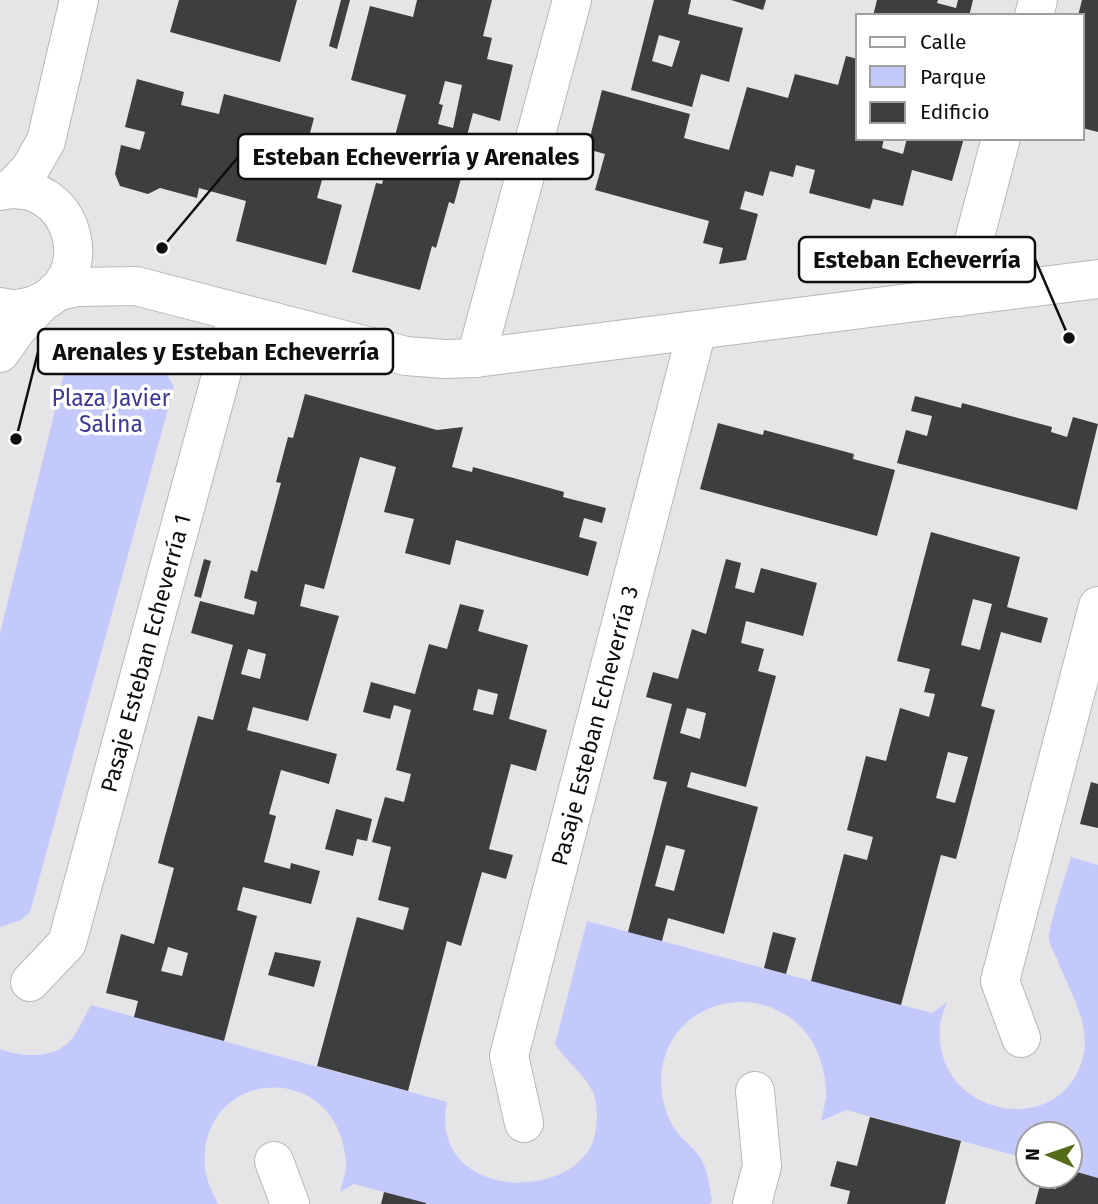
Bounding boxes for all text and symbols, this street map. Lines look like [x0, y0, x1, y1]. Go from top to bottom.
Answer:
legend [856, 14, 1084, 140]
text: Calle [920, 29, 966, 55]
text: Parque [920, 64, 986, 90]
text: Edificio [920, 99, 990, 125]
callout: Esteban Echeverría y Arenales [238, 134, 593, 179]
text: Esteban Echeverría y Arenales [253, 143, 580, 171]
callout: Esteban Echeverría [799, 237, 1035, 282]
text: Esteban Echeverría [813, 246, 1021, 274]
callout: Arenales y Esteban Echeverría [38, 329, 393, 374]
text: Arenales y Esteban Echeverría [52, 338, 379, 366]
park label: Plaza Javier Salina [52, 384, 171, 438]
street label: Pasaje Esteban Echeverría 1 [95, 511, 197, 795]
street label: Pasaje Esteban Echeverría 3 [545, 582, 644, 869]
north arrow [1014, 1120, 1084, 1190]
text: N [1021, 1148, 1044, 1161]

